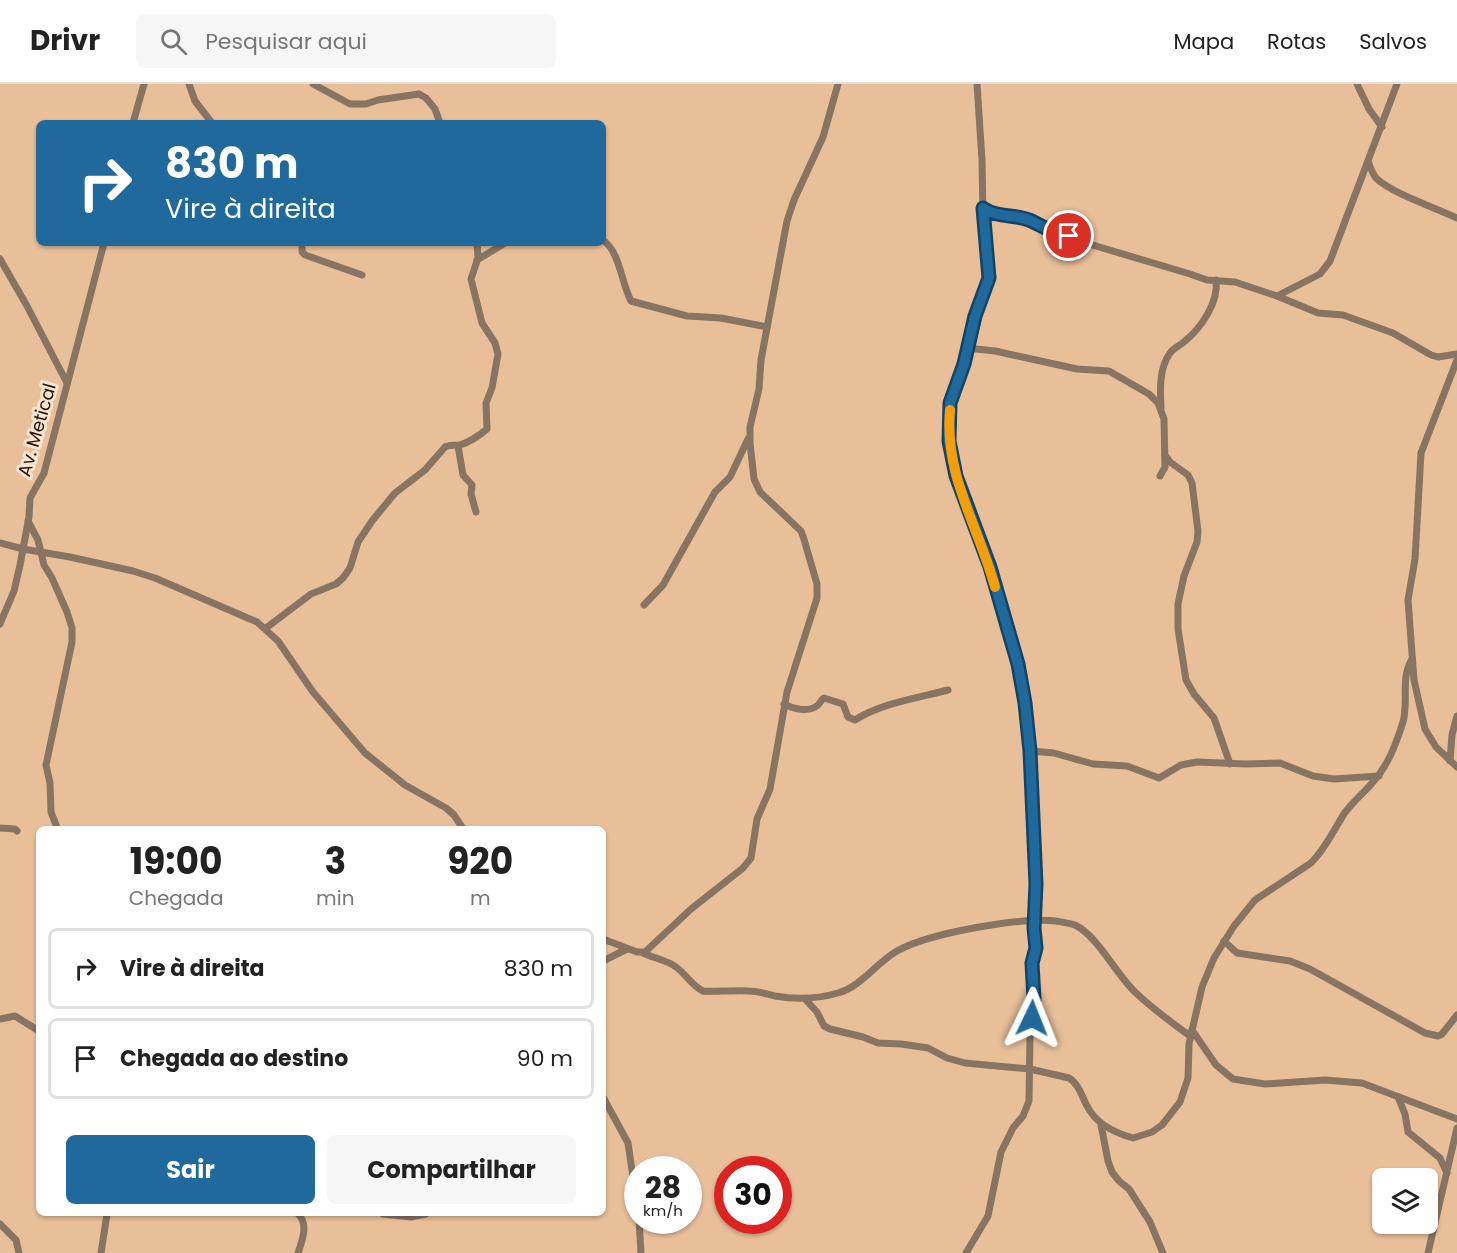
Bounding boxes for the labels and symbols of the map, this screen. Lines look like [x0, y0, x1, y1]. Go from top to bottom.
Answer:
pin [1043, 210, 1094, 261]
street label: Av. Metical [11, 380, 62, 479]
position arrow [1000, 986, 1064, 1050]
speed limit sign: 30 [714, 1156, 792, 1234]

